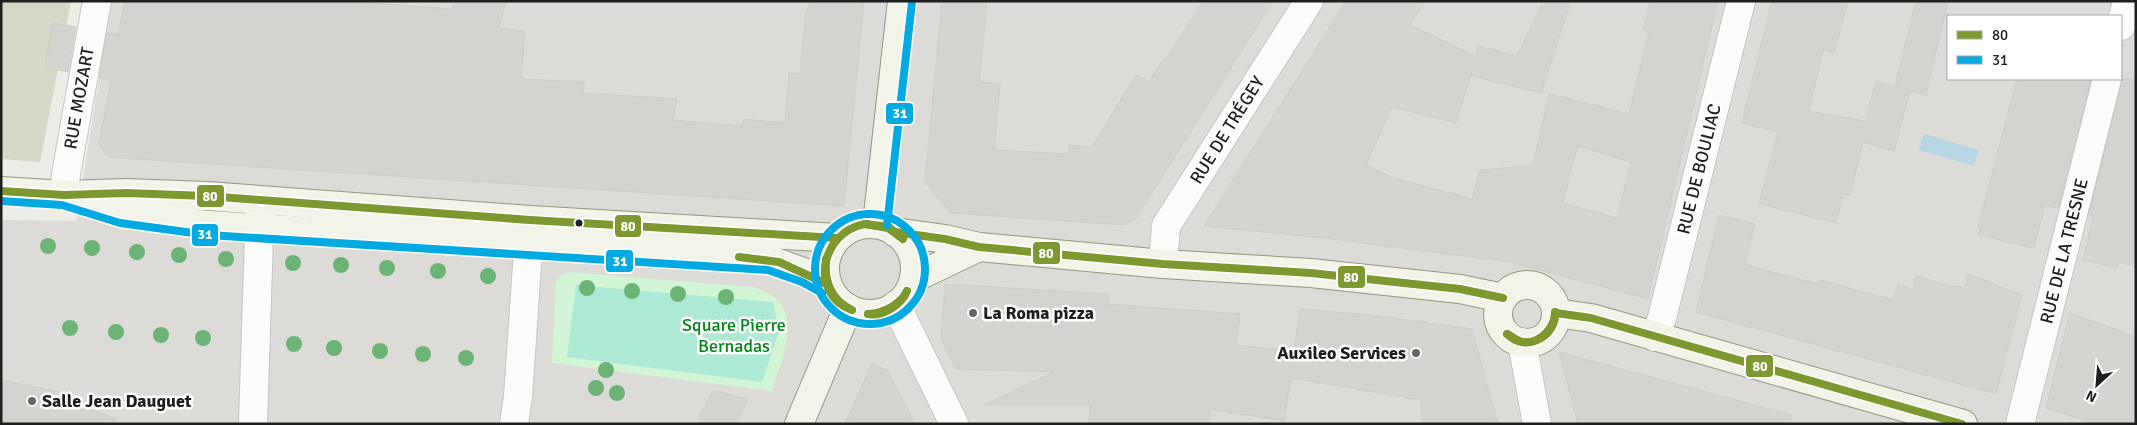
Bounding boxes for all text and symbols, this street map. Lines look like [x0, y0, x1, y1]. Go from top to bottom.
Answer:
legend [1947, 15, 2122, 80]
text: 80 [1992, 26, 2008, 44]
street label: RUE MOZART [59, 45, 99, 151]
text: 31 [1992, 51, 2008, 69]
street label: RUE DE TRÉGEY [1185, 72, 1269, 188]
line badge: 31 [885, 102, 914, 125]
street label: RUE DE BOULIAC [1672, 102, 1726, 236]
text: 31 [892, 105, 908, 122]
street label: RUE DE LA TRESNE [2035, 176, 2093, 326]
line badge: 80 [196, 184, 225, 208]
text: 80 [202, 188, 218, 205]
line badge: 80 [614, 214, 642, 238]
unlabelled marker [574, 218, 584, 228]
text: 80 [620, 218, 636, 235]
line badge: 31 [191, 223, 219, 247]
text: 31 [197, 226, 213, 243]
line badge: 80 [1032, 241, 1061, 265]
text: 80 [1038, 245, 1054, 262]
line badge: 31 [605, 249, 634, 273]
text: 31 [612, 253, 628, 270]
line badge: 80 [1337, 265, 1366, 289]
text: 80 [1343, 269, 1359, 286]
place label: La Roma pizza [983, 302, 1094, 324]
marker: La Roma pizza [967, 307, 979, 319]
park label: Square Pierre Bernadas [682, 314, 786, 357]
place label: Auxileo Services [1277, 342, 1406, 364]
marker: Auxileo Services [1410, 347, 1422, 359]
line badge: 80 [1745, 354, 1774, 378]
text: 80 [1752, 358, 1768, 375]
north arrow [2072, 360, 2122, 410]
text: N [2083, 386, 2100, 406]
place label: Salle Jean Dauguet [42, 390, 192, 412]
marker: Salle Jean Dauguet [26, 395, 38, 407]

